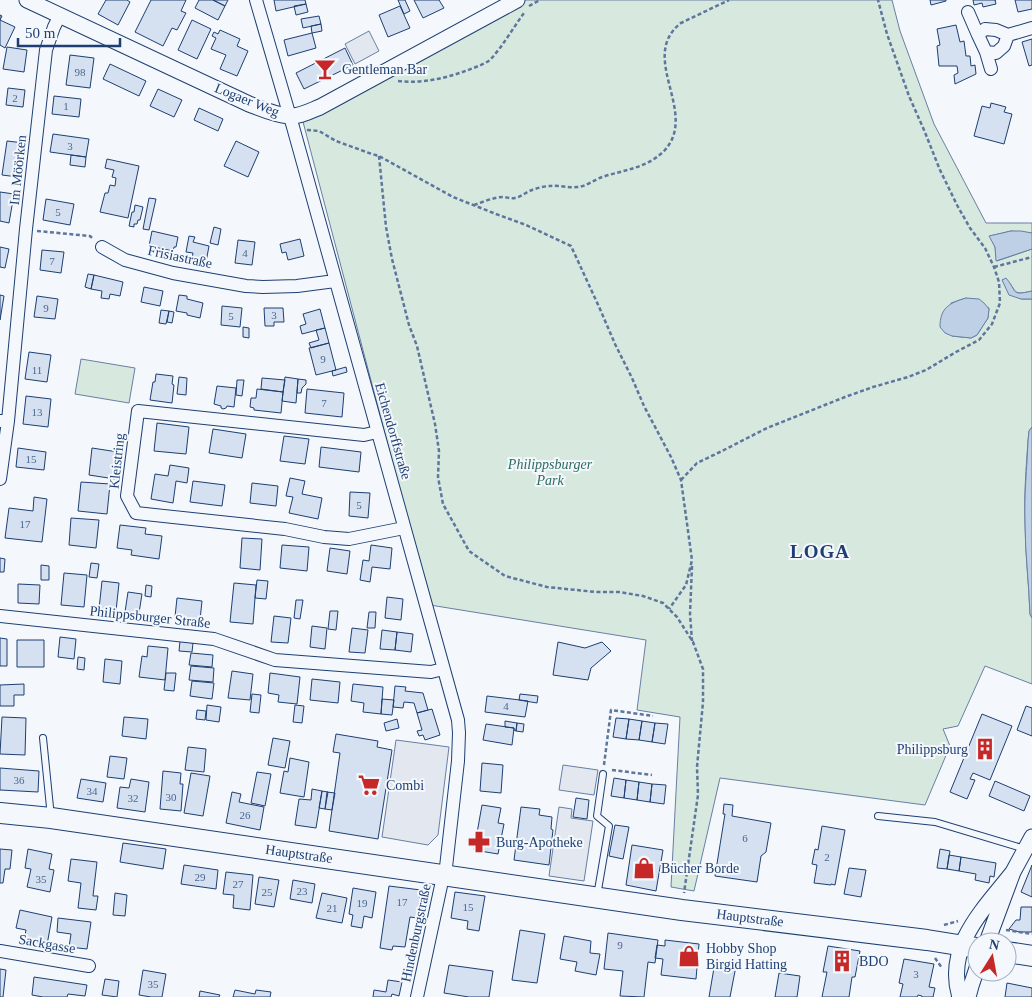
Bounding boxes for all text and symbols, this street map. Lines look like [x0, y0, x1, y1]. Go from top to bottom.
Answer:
scale bar [18, 15, 120, 47]
text: 50 m [25, 25, 56, 41]
bar icon: Gentleman Bar [312, 56, 338, 82]
place label: Gentleman Bar [342, 62, 427, 77]
house number: 98 [75, 66, 86, 78]
street label: Logaer Weg [213, 80, 281, 120]
house number: 2 [12, 92, 18, 104]
house number: 1 [63, 100, 69, 112]
street label: Im Möörken [7, 134, 29, 206]
house number: 3 [67, 140, 73, 152]
house number: 5 [55, 206, 61, 218]
street label: Frisiastraße [146, 243, 214, 271]
house number: 4 [242, 247, 248, 259]
house number: 7 [49, 255, 55, 267]
house number: 9 [43, 302, 49, 314]
house number: 3 [271, 309, 277, 321]
house number: 5 [228, 310, 234, 322]
house number: 9 [320, 353, 326, 365]
house number: 11 [32, 364, 42, 376]
street label: Eichendorffstraße [372, 381, 414, 481]
house number: 7 [321, 397, 327, 409]
house number: 13 [32, 406, 43, 418]
street label: Kleistring [107, 432, 127, 490]
house number: 15 [26, 453, 37, 465]
park label: Philippsburger Park [507, 457, 593, 488]
house number: 5 [356, 499, 362, 511]
house number: 17 [20, 518, 31, 530]
district label: LOGA [790, 541, 850, 562]
street label: Philippsburger Straße [89, 603, 211, 631]
house number: 4 [503, 700, 509, 712]
building icon: Philippsburg [972, 736, 998, 762]
place label: Philippsburg [897, 742, 968, 757]
supermarket icon: Combi [356, 772, 382, 798]
house number: 36 [14, 774, 25, 786]
place label: Combi [386, 778, 424, 793]
house number: 34 [87, 785, 98, 797]
house number: 30 [166, 791, 177, 803]
house number: 32 [128, 792, 139, 804]
house number: 26 [240, 809, 251, 821]
pharmacy icon: Burg-Apotheke [466, 829, 492, 855]
house number: 6 [742, 832, 748, 844]
place label: Burg-Apotheke [496, 835, 583, 850]
street label: Hauptstraße [264, 842, 334, 866]
house number: 2 [824, 851, 830, 863]
shop icon: Bücher Borde [631, 855, 657, 881]
place label: Bücher Borde [661, 861, 739, 876]
house number: 29 [195, 871, 206, 883]
house number: 35 [36, 873, 47, 885]
house number: 27 [233, 878, 244, 890]
street label: Hindenburgstraße [398, 883, 434, 983]
house number: 23 [297, 885, 308, 897]
house number: 25 [262, 886, 273, 898]
house number: 17 [397, 896, 408, 908]
house number: 19 [357, 897, 368, 909]
house number: 15 [463, 901, 474, 913]
house number: 21 [327, 902, 338, 914]
street label: Hauptstraße [716, 906, 784, 930]
street label: Sackgasse [17, 932, 77, 956]
north arrow [967, 932, 1017, 982]
text: N [988, 936, 1001, 953]
house number: 9 [617, 939, 623, 951]
place label: Hobby Shop Birgid Hatting [706, 941, 787, 972]
shop icon: Hobby Shop Birgid Hatting [676, 943, 702, 969]
building icon: BDO [829, 948, 855, 974]
place label: BDO [859, 954, 889, 969]
house number: 3 [913, 968, 919, 980]
house number: 35 [148, 978, 159, 990]

